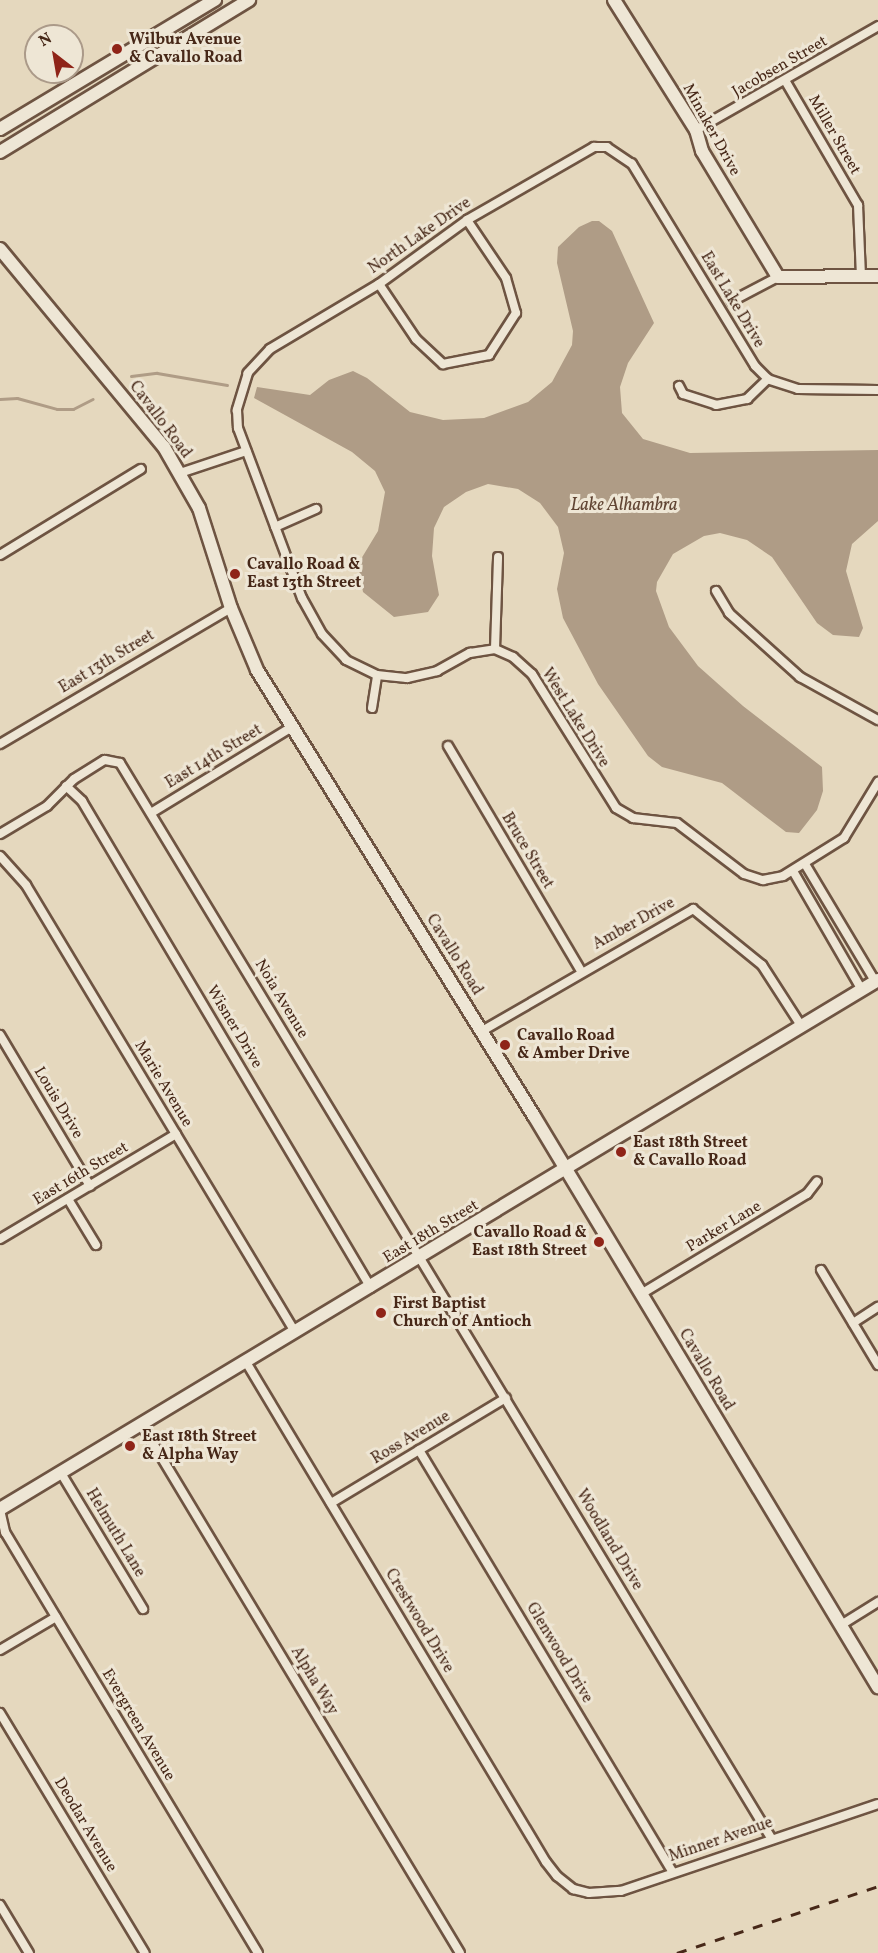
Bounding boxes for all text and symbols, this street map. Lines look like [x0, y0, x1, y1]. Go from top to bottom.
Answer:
north arrow [24, 24, 84, 84]
text: N [35, 28, 56, 53]
place label: Wilbur Avenue & Cavallo Road [129, 30, 242, 68]
street label: Jacobsen Street [729, 32, 831, 102]
marker: Wilbur Avenue & Cavallo Road [110, 42, 124, 56]
street label: Minaker Drive [678, 81, 744, 179]
street label: Miller Street [804, 92, 864, 178]
street label: North Lake Drive [365, 194, 475, 278]
street label: East Lake Drive [696, 249, 768, 351]
street label: Cavallo Road [125, 378, 195, 462]
water label: Lake Alhambra [571, 495, 677, 517]
place label: Cavallo Road & East 13th Street [247, 555, 361, 593]
marker: Cavallo Road & East 13th Street [228, 567, 242, 581]
street label: East 13th Street [56, 626, 158, 698]
street label: West Lake Drive [537, 665, 613, 771]
street label: East 14th Street [162, 721, 266, 793]
street label: Bruce Street [497, 809, 557, 893]
street label: Amber Drive [590, 894, 678, 954]
street label: Cavallo Road [422, 911, 486, 999]
street label: Noia Avenue [250, 956, 312, 1042]
street label: Wisner Drive [202, 982, 266, 1072]
place label: Cavallo Road & Amber Drive [517, 1026, 630, 1064]
street label: Marie Avenue [130, 1037, 196, 1131]
marker: Cavallo Road & Amber Drive [498, 1038, 512, 1052]
street label: Louis Drive [29, 1064, 87, 1142]
place label: East 18th Street & Cavallo Road [633, 1133, 748, 1171]
street label: East 16th Street [30, 1138, 132, 1210]
marker: East 18th Street & Cavallo Road [614, 1145, 628, 1159]
street label: East 18th Street [380, 1196, 482, 1268]
street label: Parker Lane [683, 1197, 765, 1257]
place label: Cavallo Road & East 18th Street [472, 1223, 587, 1261]
marker: Cavallo Road & East 18th Street [592, 1235, 606, 1249]
place label: First Baptist Church of Antioch [393, 1294, 530, 1332]
marker: First Baptist Church of Antioch [374, 1306, 388, 1320]
street label: Cavallo Road [674, 1326, 738, 1414]
street label: Ross Avenue [368, 1407, 454, 1469]
place label: East 18th Street & Alpha Way [142, 1427, 257, 1465]
marker: East 18th Street & Alpha Way [123, 1439, 137, 1453]
street label: Helmuth Lane [81, 1485, 149, 1581]
street label: Woodland Drive [571, 1486, 647, 1594]
street label: Crestwood Drive [380, 1566, 458, 1676]
street label: Glenwood Drive [522, 1599, 596, 1707]
street label: Alpha Way [286, 1643, 342, 1719]
street label: Evergreen Avenue [97, 1665, 179, 1785]
street label: Deodar Avenue [49, 1774, 121, 1876]
street label: Minner Avenue [667, 1813, 775, 1867]

